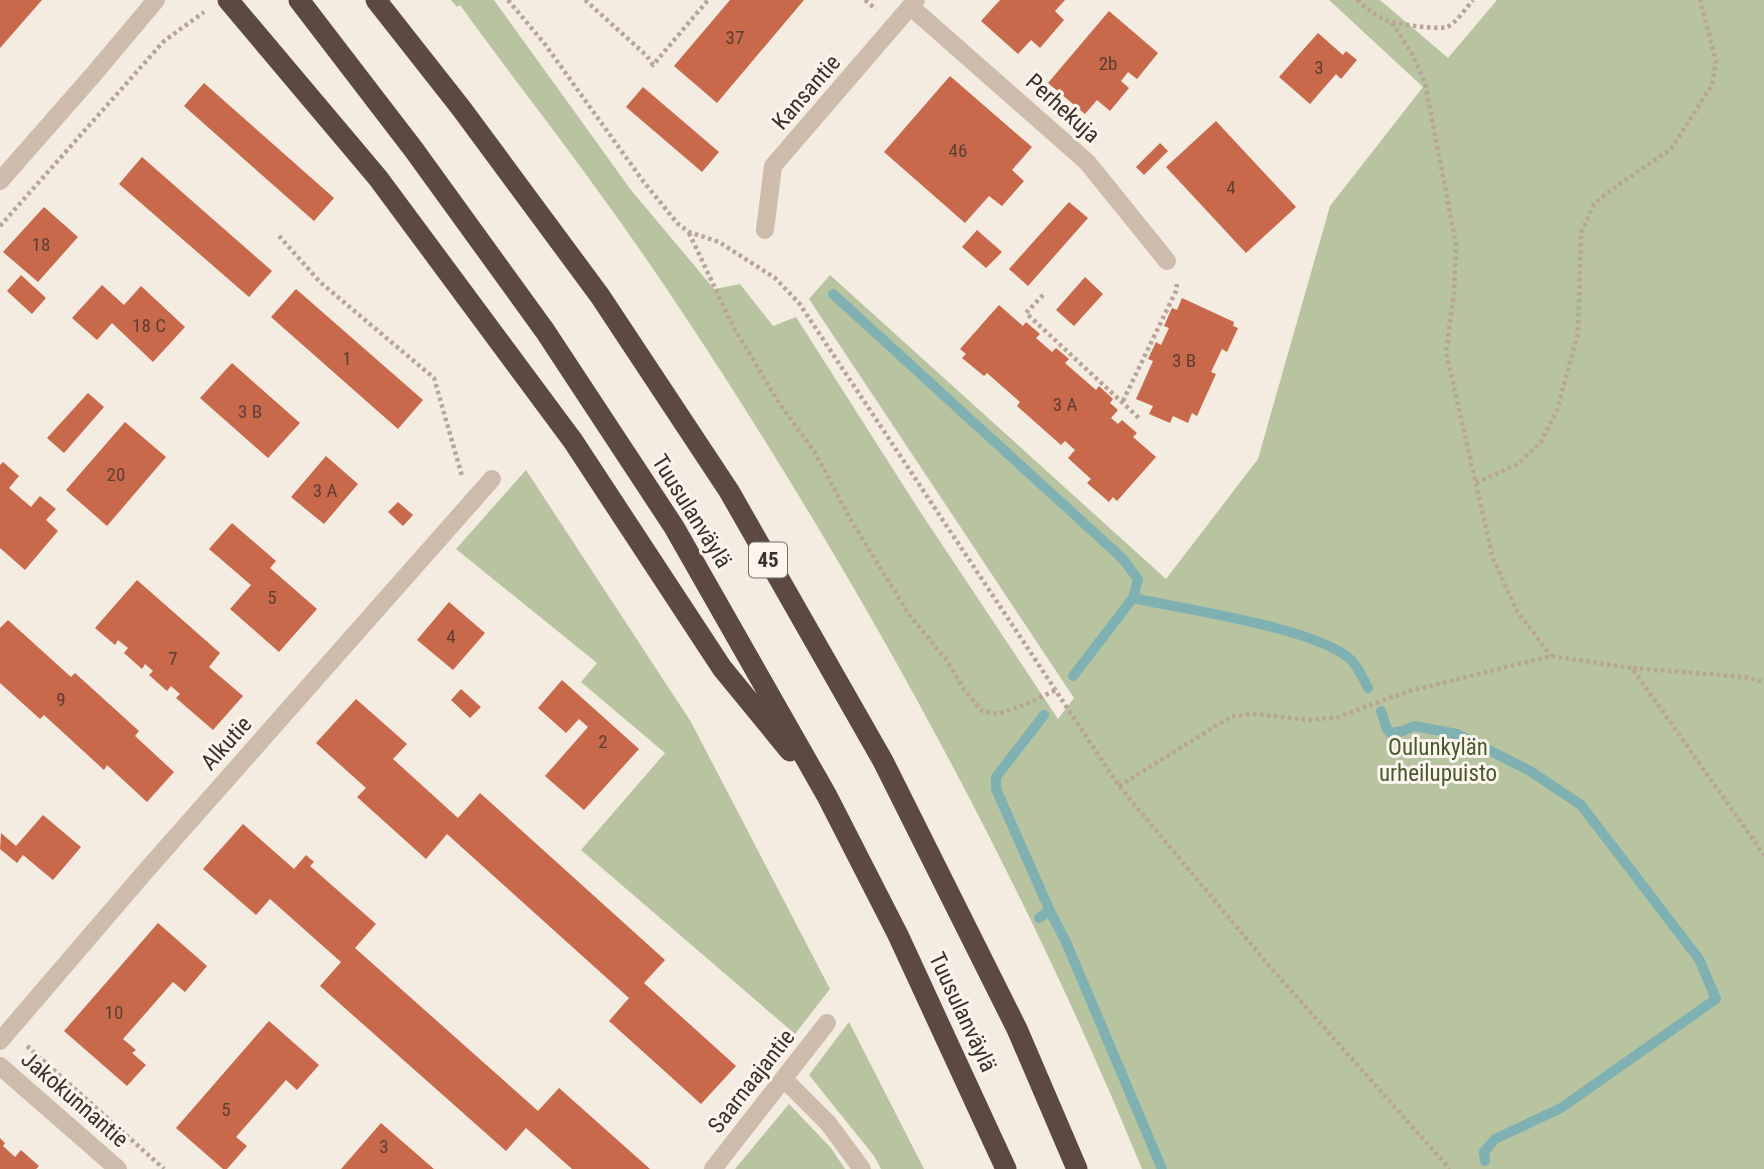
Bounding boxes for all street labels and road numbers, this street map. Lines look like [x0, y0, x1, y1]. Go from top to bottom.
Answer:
street label: Kansantie [767, 49, 846, 135]
street label: Perhekuja [1020, 68, 1105, 148]
street label: Tuusulanväylä [646, 450, 737, 573]
road number: 45 [749, 542, 787, 578]
street label: Alkutie [195, 711, 257, 776]
street label: Tuusulanväylä [923, 948, 1002, 1076]
street label: Saarnaajantie [702, 1024, 800, 1139]
street label: Jakokunnantie [16, 1046, 134, 1153]

